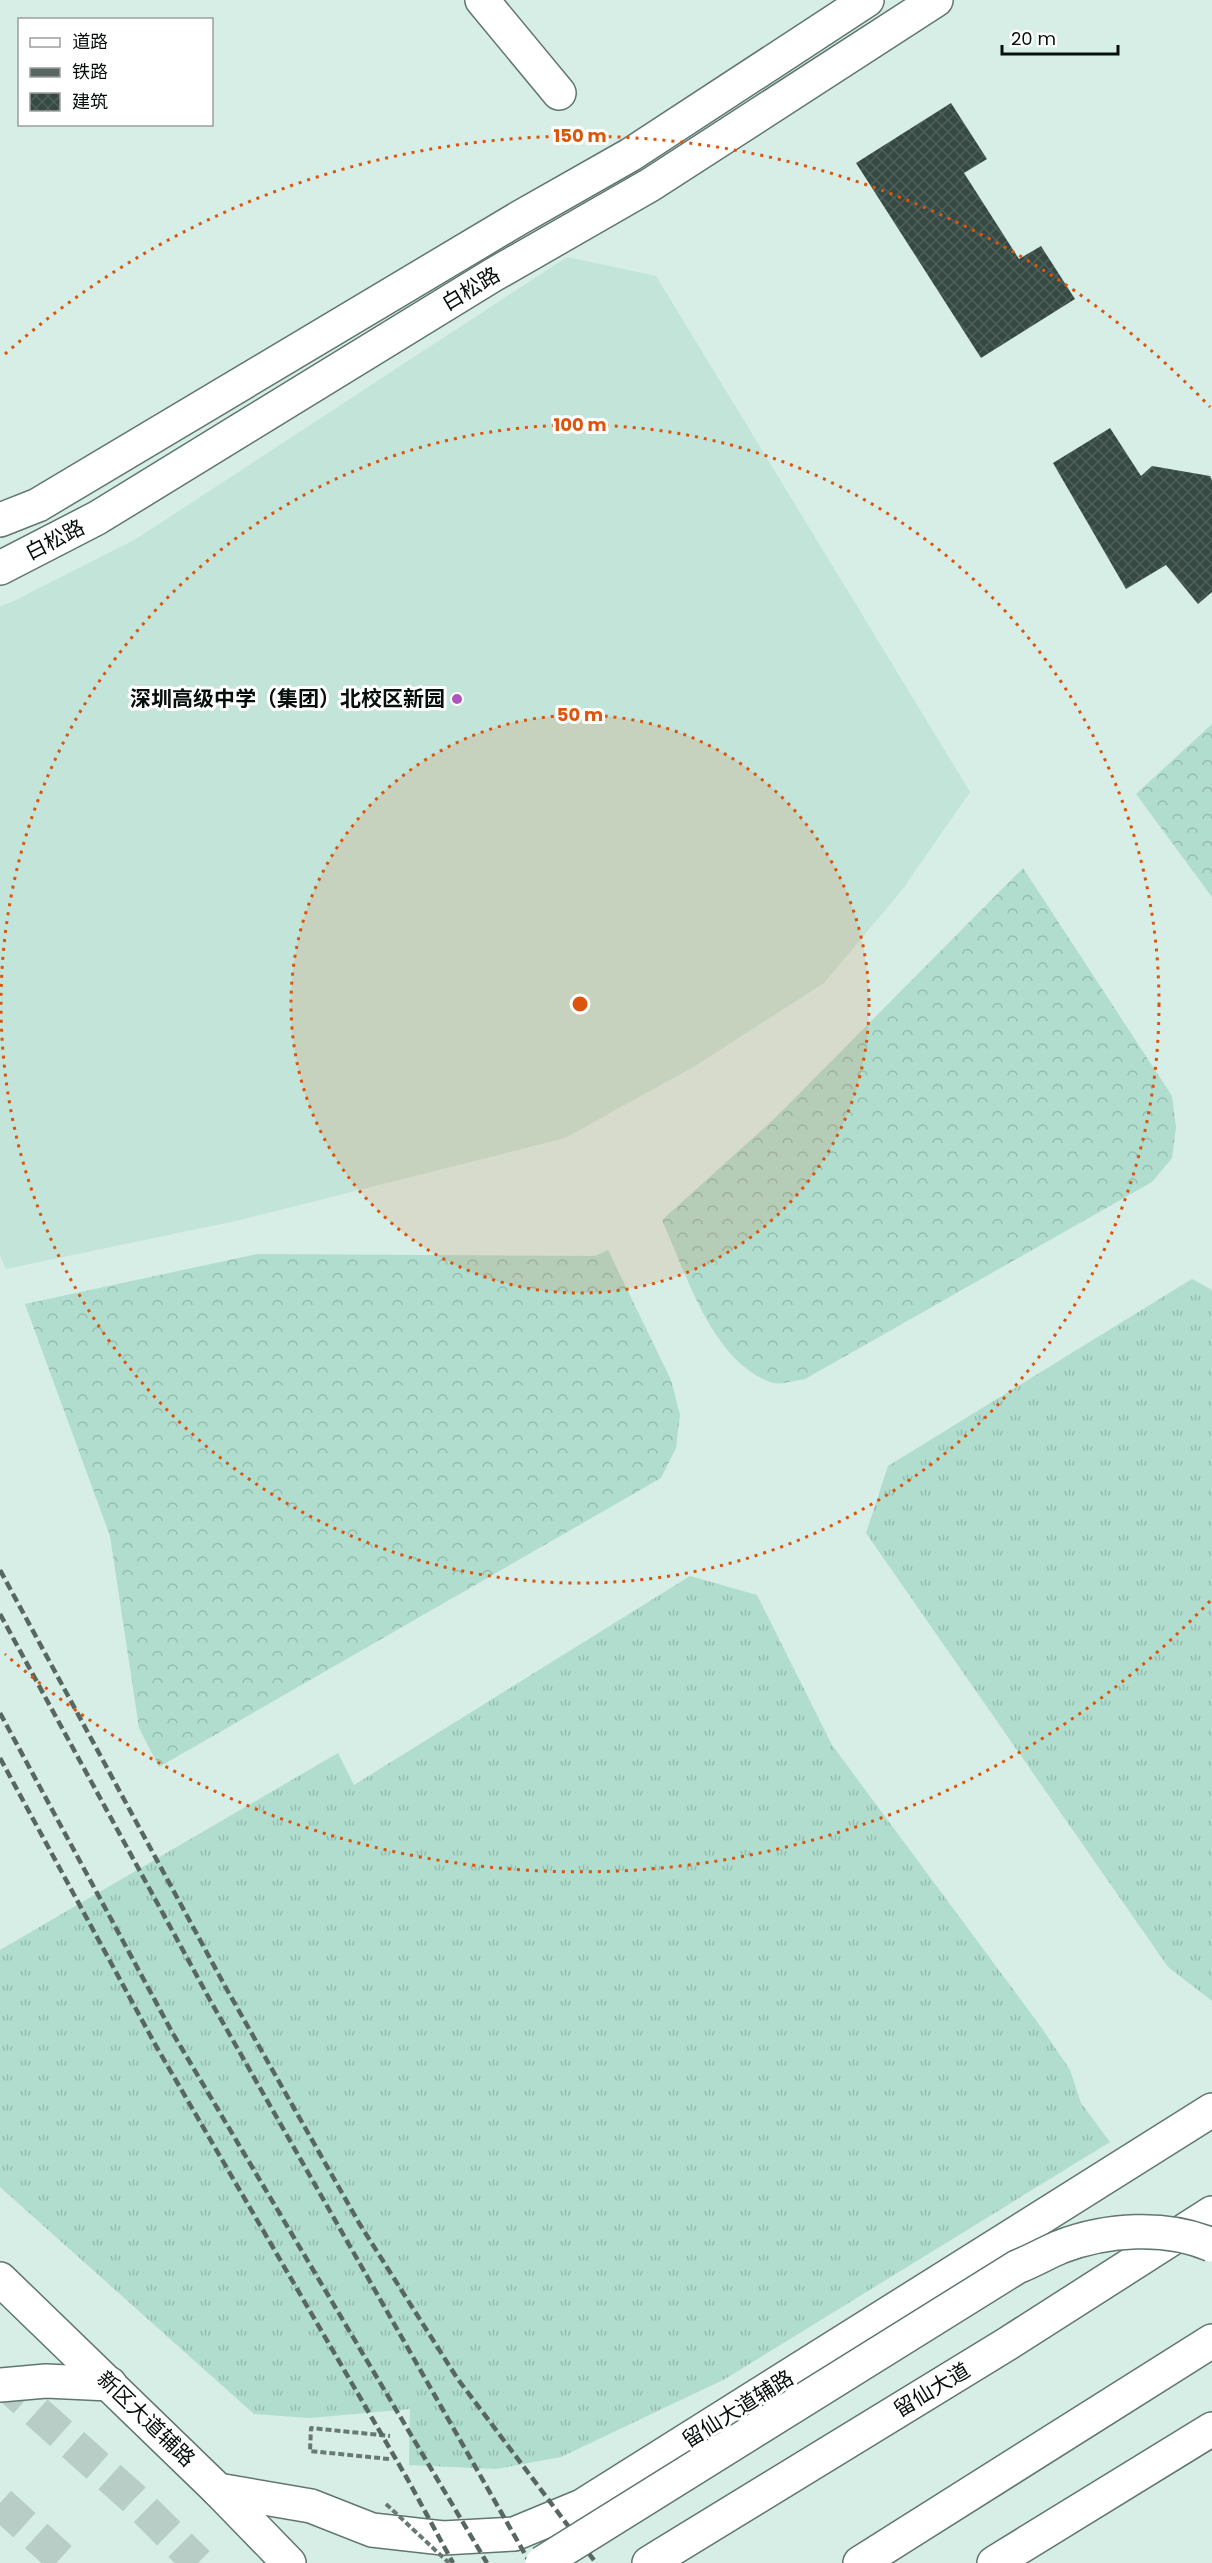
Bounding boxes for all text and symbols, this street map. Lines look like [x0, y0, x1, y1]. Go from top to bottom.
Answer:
legend [18, 18, 213, 126]
scale bar [1002, 18, 1118, 56]
text: 20 m [1011, 26, 1056, 51]
text: 道路 [72, 29, 108, 54]
text: 铁路 [72, 59, 108, 84]
text: 建筑 [72, 89, 108, 114]
text: 150 m [553, 123, 607, 148]
street label: 白松路 [436, 260, 505, 317]
text: 100 m [553, 412, 607, 437]
street label: 白松路 [20, 512, 89, 567]
place label: 深圳高级中学（集团）北校区新园 [130, 684, 445, 713]
marker: 深圳高级中学（集团）北校区新园 [450, 692, 464, 706]
text: 50 m [557, 702, 603, 727]
centre of rings [570, 994, 590, 1014]
street label: 留仙大道 [888, 2356, 975, 2424]
street label: 留仙大道辅路 [677, 2363, 799, 2454]
street label: 新区大道辅路 [91, 2364, 202, 2473]

